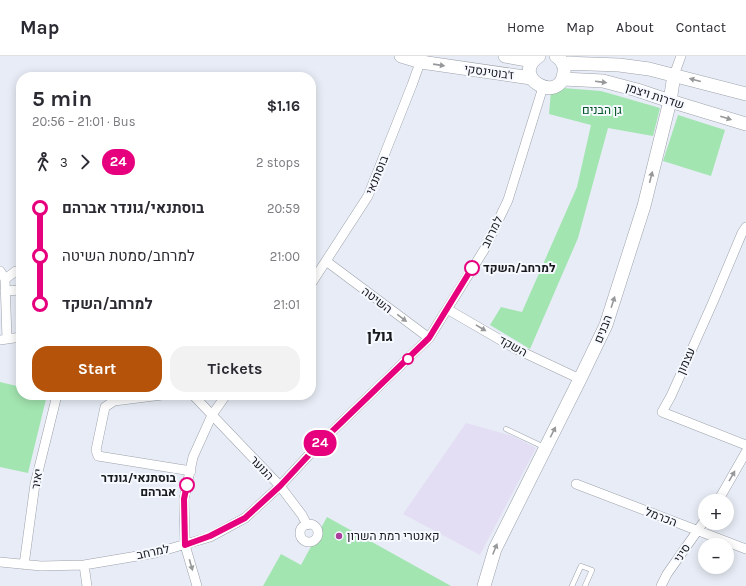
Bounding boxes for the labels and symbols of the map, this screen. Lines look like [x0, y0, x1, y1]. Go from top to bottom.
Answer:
one-way arrow [433, 62, 445, 68]
street label: ז'בוטינסקי [463, 62, 515, 82]
one-way arrow [689, 77, 701, 83]
one-way arrow [595, 79, 607, 85]
street label: שדרות ויצמן [624, 80, 686, 112]
park label: גן הבנים [582, 103, 622, 117]
one-way arrow [720, 115, 732, 121]
street label: בוסתנאי [363, 153, 391, 196]
one-way arrow [649, 171, 655, 184]
street label: למרחב [478, 214, 506, 250]
marker: למרחב/השקד [464, 260, 480, 276]
place label: למרחב/השקד [483, 261, 556, 275]
street label: השיטה [359, 284, 395, 316]
one-way arrow [610, 295, 616, 307]
street label: הבנים [591, 313, 615, 345]
one-way arrow [396, 314, 407, 322]
one-way arrow [475, 325, 487, 332]
district label: גולן [367, 326, 393, 345]
street label: השקד [496, 333, 530, 359]
street label: עצמון [674, 345, 698, 377]
unlabelled marker [402, 353, 414, 365]
one-way arrow [550, 427, 556, 438]
line badge: 24 [302, 430, 338, 456]
street label: הנוער [247, 453, 277, 483]
street label: יאיר [28, 468, 46, 490]
one-way arrow [728, 470, 735, 482]
place label: בוסתנאי/גונדר אברהם [101, 471, 176, 499]
marker: בוסתנאי/גונדר אברהם [179, 477, 195, 493]
street label: הכרמל [643, 505, 679, 529]
place label: קאנטרי רמת השרון [347, 529, 440, 543]
marker: קאנטרי רמת השרון [334, 531, 344, 541]
street label: סיני [671, 541, 693, 565]
street label: למרחב [135, 542, 171, 562]
one-way arrow [493, 542, 499, 554]
one-way arrow [188, 560, 194, 572]

